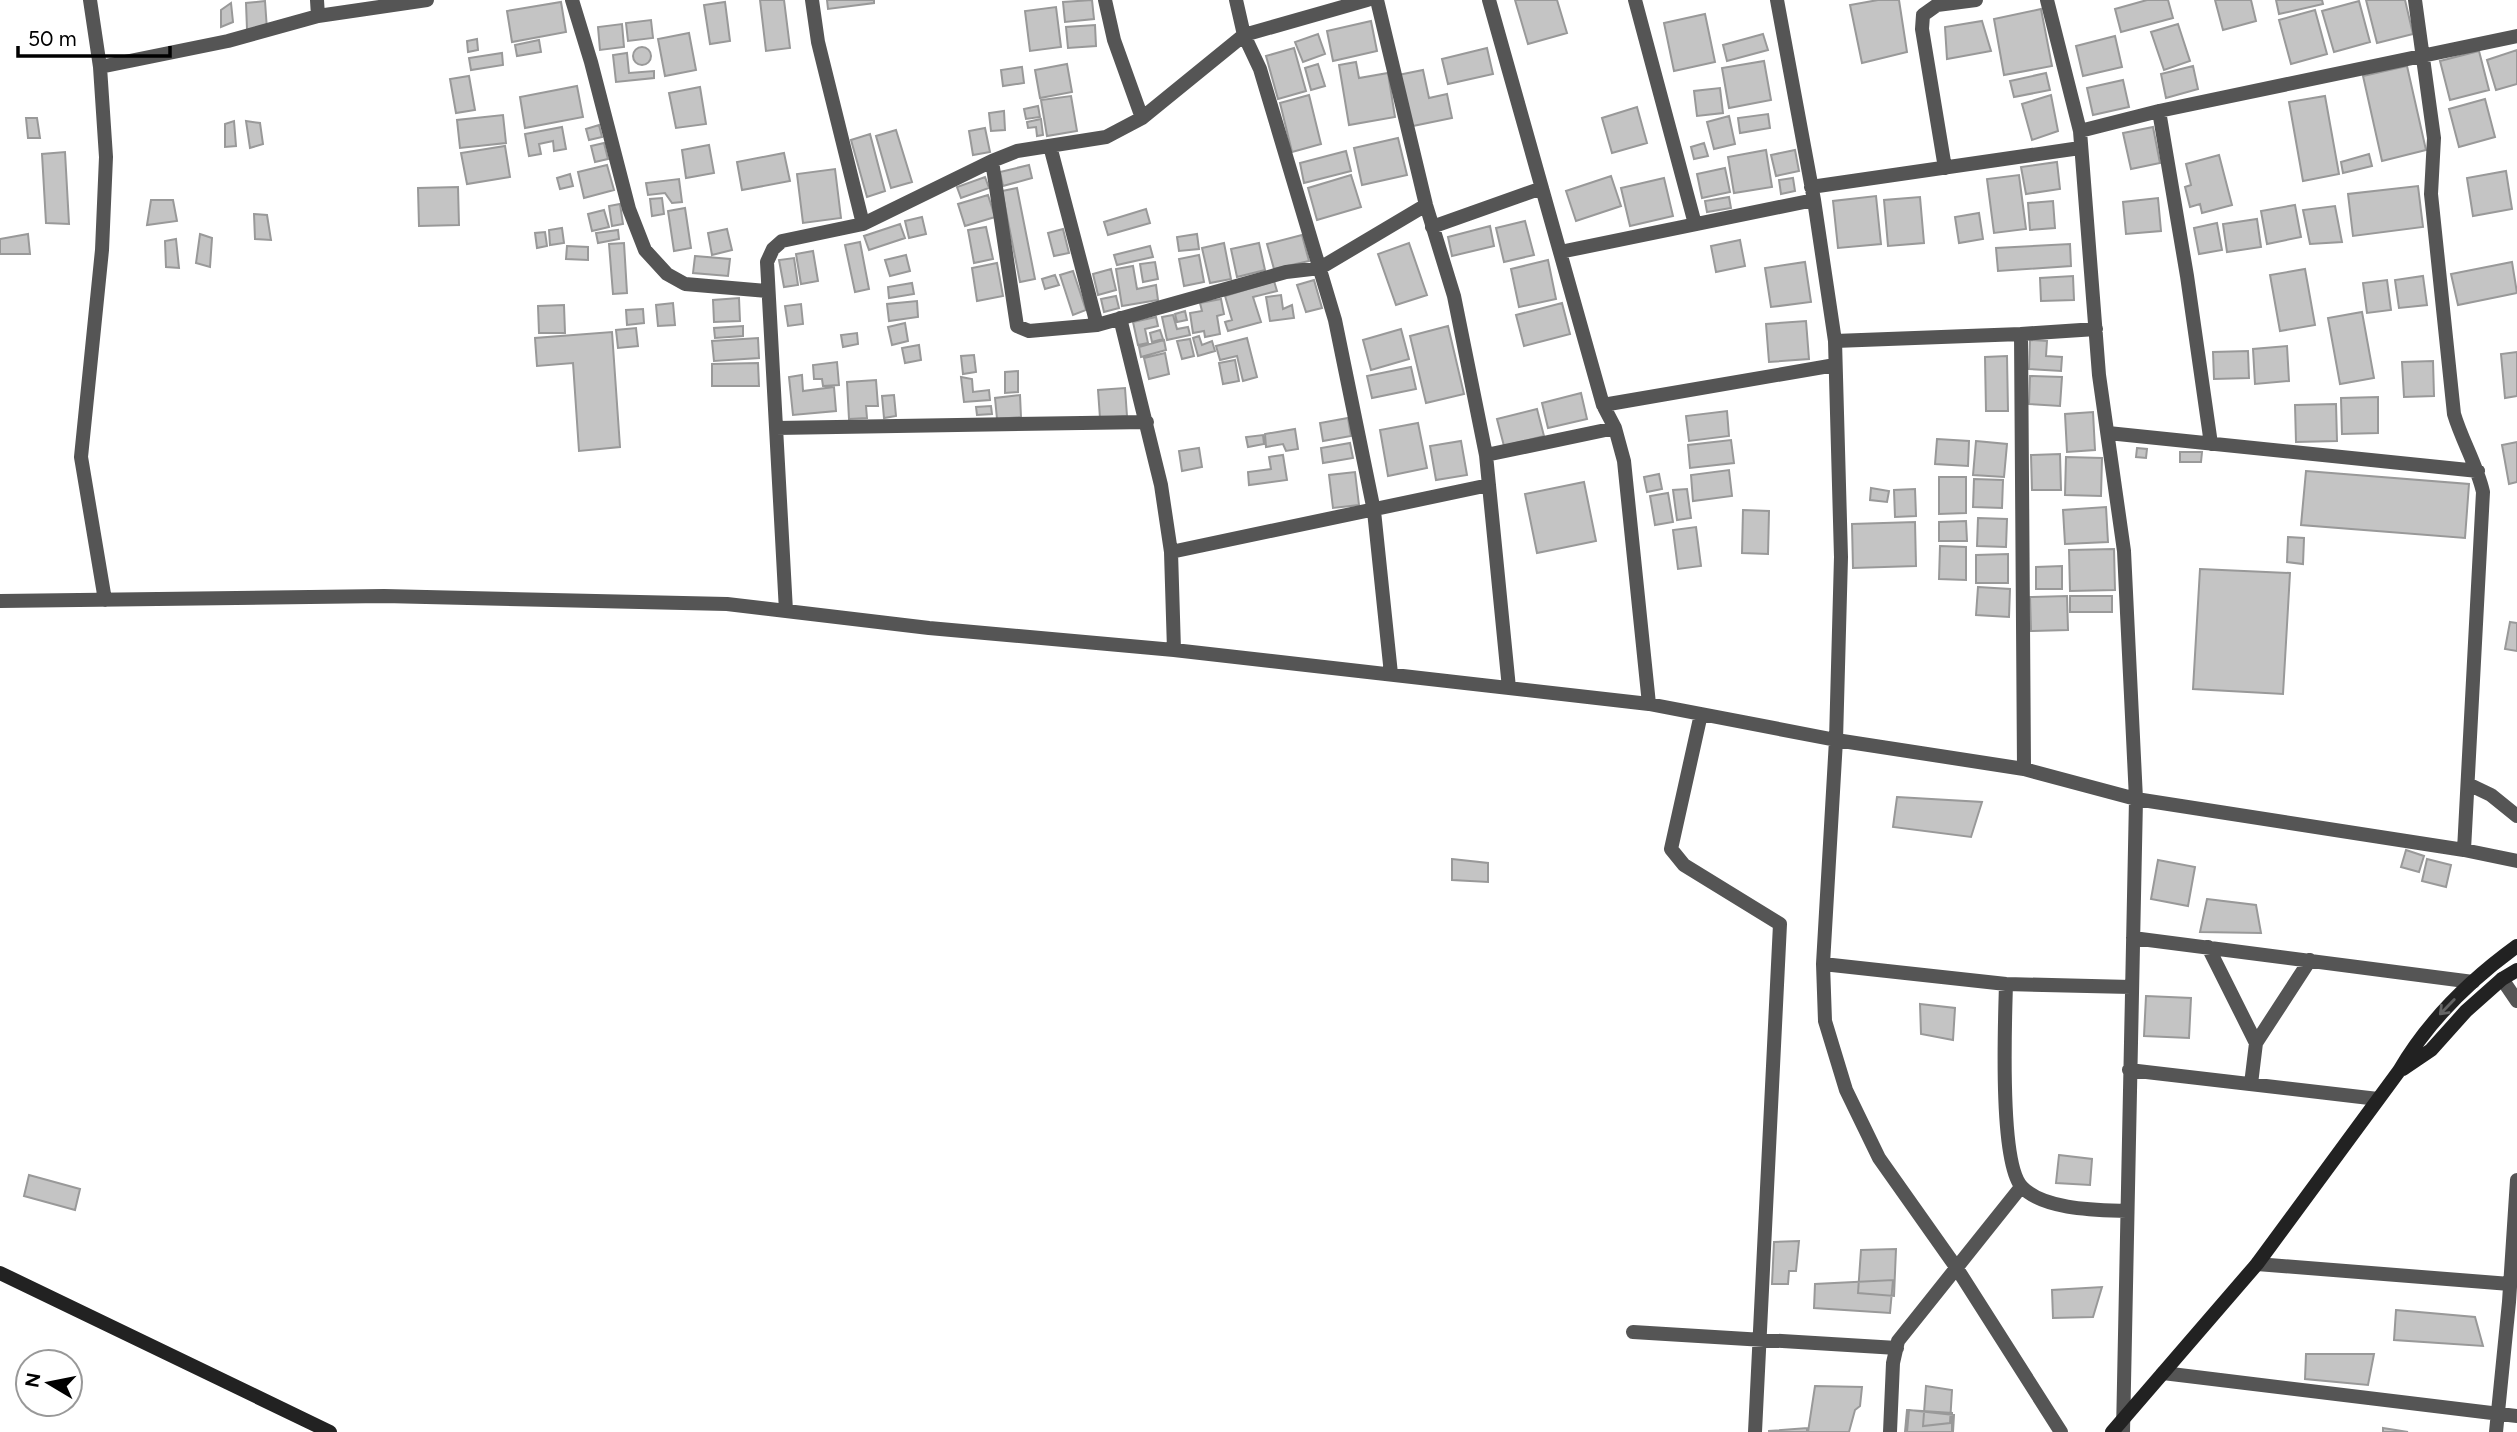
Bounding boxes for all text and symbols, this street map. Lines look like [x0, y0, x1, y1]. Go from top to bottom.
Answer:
scale bar [18, 14, 170, 58]
text: 50 m [28, 26, 77, 51]
one-way arrow [2439, 998, 2456, 1015]
north arrow [14, 1348, 84, 1418]
text: N [20, 1371, 45, 1389]

